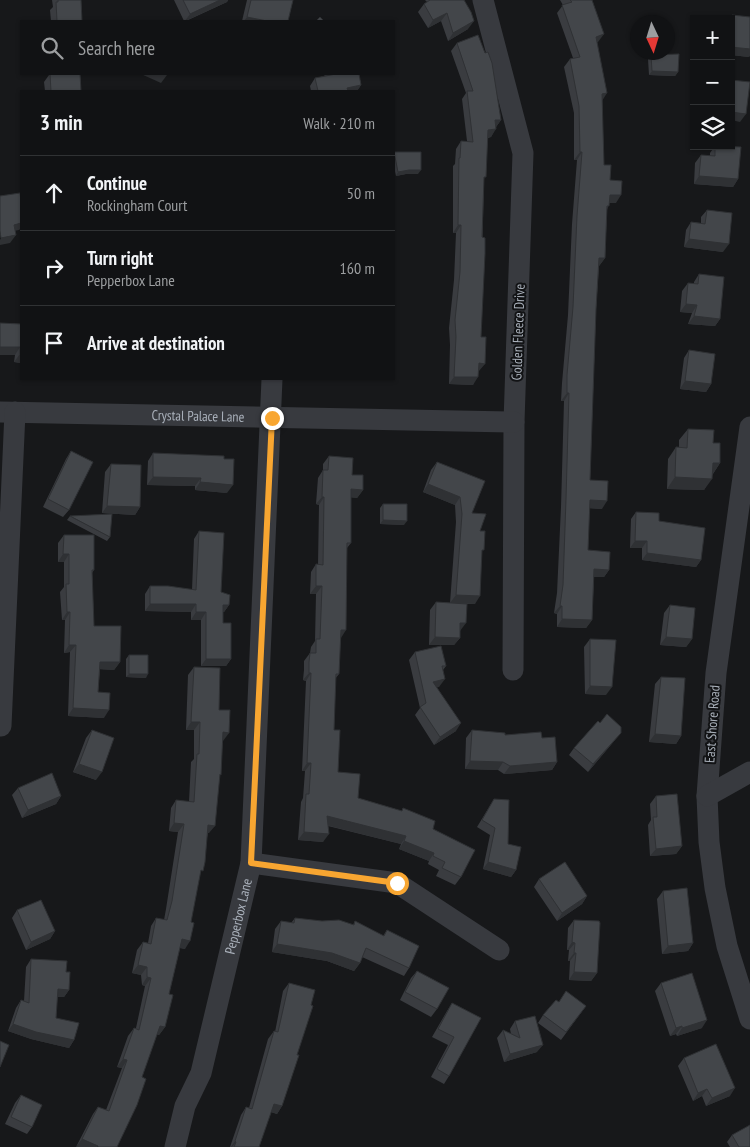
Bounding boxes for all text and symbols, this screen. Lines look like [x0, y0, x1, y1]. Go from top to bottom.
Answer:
north arrow [630, 15, 675, 60]
map controls [690, 15, 735, 150]
button: + [690, 15, 735, 60]
search box [20, 20, 395, 75]
icon: search [38, 34, 66, 62]
text: Search here [78, 36, 155, 60]
button: − [690, 60, 735, 105]
button: layers [690, 105, 735, 150]
text: 3 min [40, 109, 82, 136]
text: Walk · 210 m [303, 113, 375, 133]
text: Continue [87, 171, 147, 195]
icon: ahead [40, 179, 68, 207]
text: 50 m [347, 183, 375, 203]
text: Rockingham Court [87, 195, 187, 215]
text: Turn right [87, 246, 153, 270]
icon: right [40, 254, 68, 282]
text: 160 m [340, 258, 375, 278]
text: Pepperbox Lane [87, 270, 175, 290]
street label: Golden Fleece Drive [507, 283, 529, 381]
icon: arrive [40, 329, 68, 357]
text: Arrive at destination [87, 331, 225, 355]
street label: Crystal Palace Lane [151, 406, 245, 426]
route end [261, 407, 284, 430]
street label: East Shore Road [700, 685, 724, 763]
route start [386, 872, 409, 895]
street label: Pepperbox Lane [221, 877, 256, 956]

